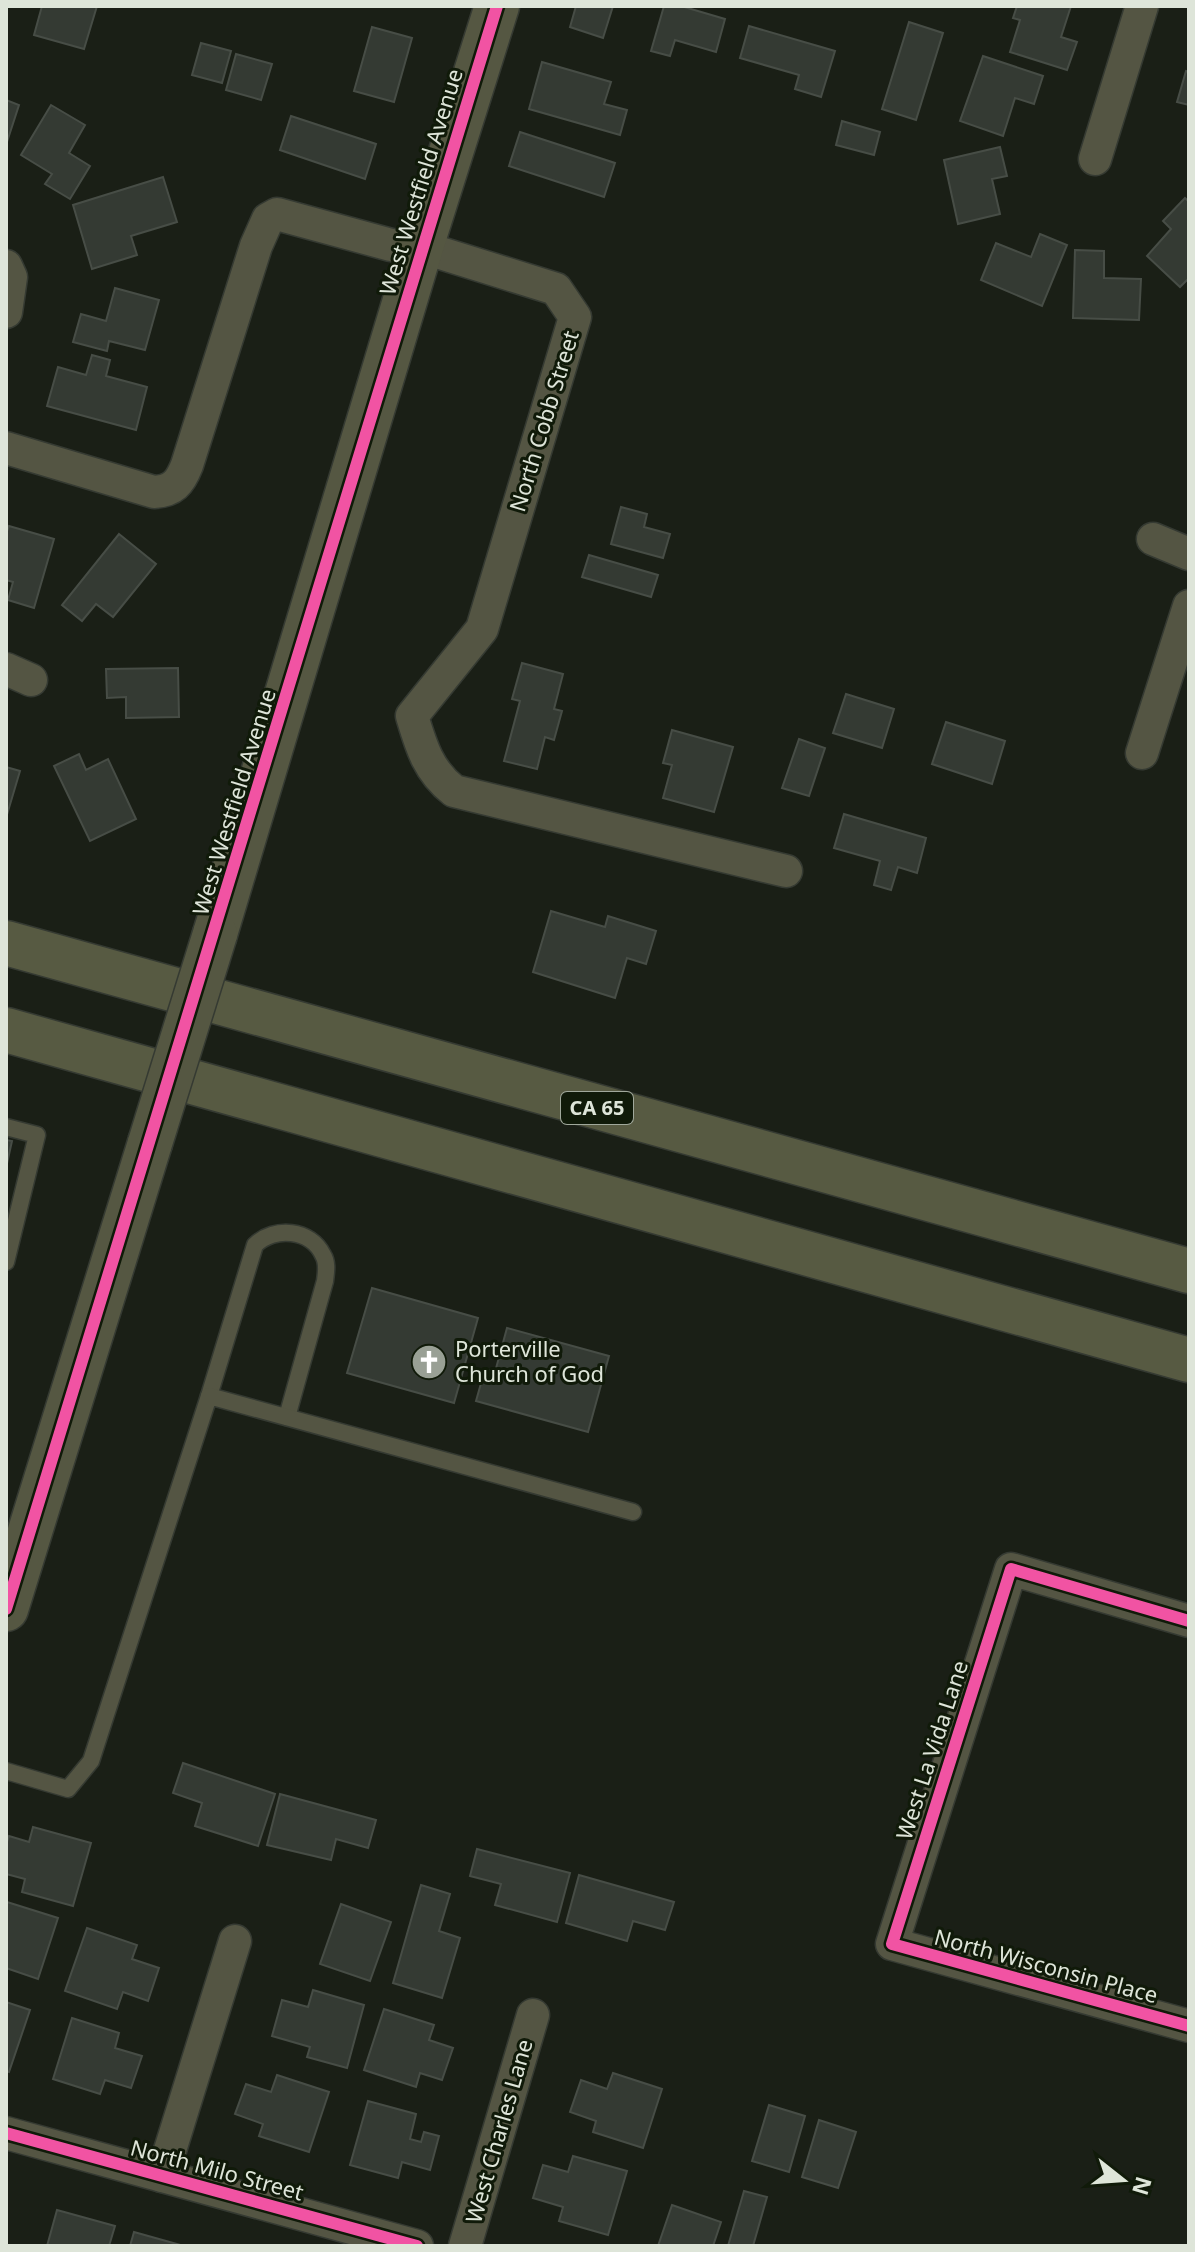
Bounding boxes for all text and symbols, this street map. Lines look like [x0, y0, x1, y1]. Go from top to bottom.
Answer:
street label: West Westfield Avenue [371, 65, 469, 299]
street label: North Cobb Street [501, 326, 585, 515]
street label: West Westfield Avenue [184, 685, 282, 919]
road number: CA 65 [561, 1092, 633, 1124]
place label: Porterville Church of God [455, 1333, 604, 1388]
church icon: Porterville Church of God [410, 1343, 448, 1381]
street label: West La Vida Lane [888, 1656, 974, 1843]
street label: North Wisconsin Place [931, 1921, 1161, 2009]
street label: West Charles Lane [457, 2035, 539, 2226]
street label: North Milo Street [127, 2131, 307, 2207]
north arrow [1083, 2140, 1163, 2220]
text: N [1126, 2173, 1160, 2199]

